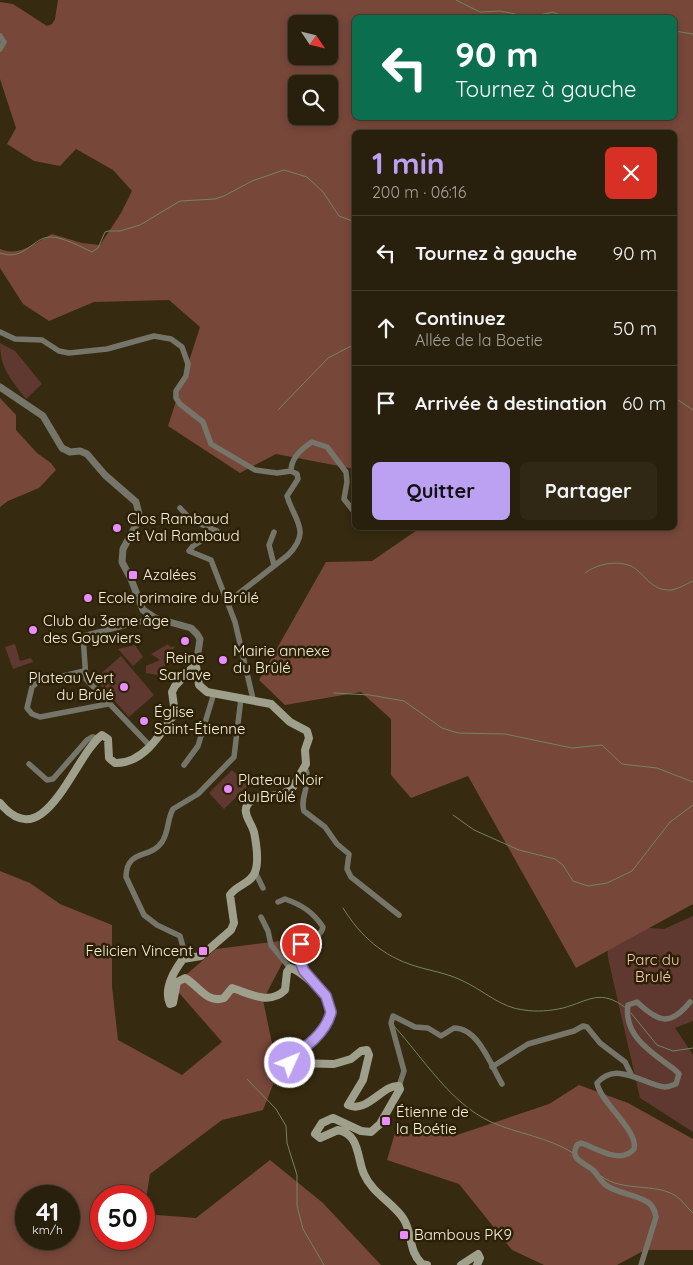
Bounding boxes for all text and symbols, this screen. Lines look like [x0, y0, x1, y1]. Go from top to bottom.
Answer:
north arrow [288, 15, 338, 65]
map controls [288, 15, 338, 125]
text: 90 m [455, 32, 538, 76]
icon: left [372, 35, 437, 100]
button: search [288, 75, 338, 125]
text: Tournez à gauche [455, 75, 637, 103]
text: 1 min [372, 144, 445, 182]
button: close [605, 147, 657, 199]
text: 200 m · 06:16 [372, 182, 466, 202]
icon: left [372, 239, 400, 267]
text: Tournez à gauche [415, 241, 577, 265]
text: 90 m [613, 241, 657, 265]
text: Continuez [415, 306, 505, 330]
icon: ahead [372, 314, 400, 342]
text: 50 m [613, 316, 657, 340]
text: Allée de la Boetie [415, 330, 543, 350]
icon: arrive [372, 389, 400, 417]
text: Arrivée à destination [415, 391, 607, 415]
text: 60 m [622, 391, 666, 415]
button: Quitter [372, 462, 510, 520]
button: Partager [520, 462, 657, 520]
place label: Clos Rambaud et Val Rambaud [127, 509, 240, 545]
marker: Clos Rambaud et Val Rambaud [111, 522, 123, 534]
place label: Azalées [143, 565, 196, 584]
marker: Azalées [127, 569, 139, 581]
place label: Ecole primaire du Brûlé [98, 588, 259, 607]
marker: Ecole primaire du Brûlé [82, 592, 94, 604]
place label: Club du 3eme âge des Goyaviers [43, 611, 169, 647]
marker: Club du 3eme âge des Goyaviers [27, 624, 39, 636]
marker: Reine Sarlave [179, 635, 191, 647]
place label: Mairie annexe du Brûlé [233, 641, 330, 677]
place label: Reine Sarlave [159, 648, 211, 684]
marker: Mairie annexe du Brûlé [217, 654, 229, 666]
place label: Plateau Vert du Brûlé [28, 668, 114, 704]
marker: Plateau Vert du Brûlé [118, 681, 130, 693]
place label: Église Saint-Étienne [154, 702, 245, 738]
marker: Église Saint-Étienne [138, 715, 150, 727]
place label: Plateau Noir du Brûlé [238, 770, 324, 806]
marker: Plateau Noir du Brûlé [222, 783, 234, 795]
pin [280, 923, 322, 965]
icon: arrive [287, 930, 315, 958]
place label: Felicien Vincent [86, 941, 193, 960]
marker: Felicien Vincent [197, 945, 209, 957]
park label: Parc du Brulé [626, 950, 680, 986]
position arrow [263, 1036, 315, 1088]
place label: Étienne de la Boétie [396, 1102, 469, 1138]
marker: Étienne de la Boétie [380, 1115, 392, 1127]
speed limit sign: 50 [90, 1185, 155, 1250]
text: 41 [36, 1196, 59, 1227]
text: km/h [32, 1222, 63, 1237]
place label: Bambous PK9 [414, 1225, 512, 1244]
marker: Bambous PK9 [398, 1229, 410, 1241]

